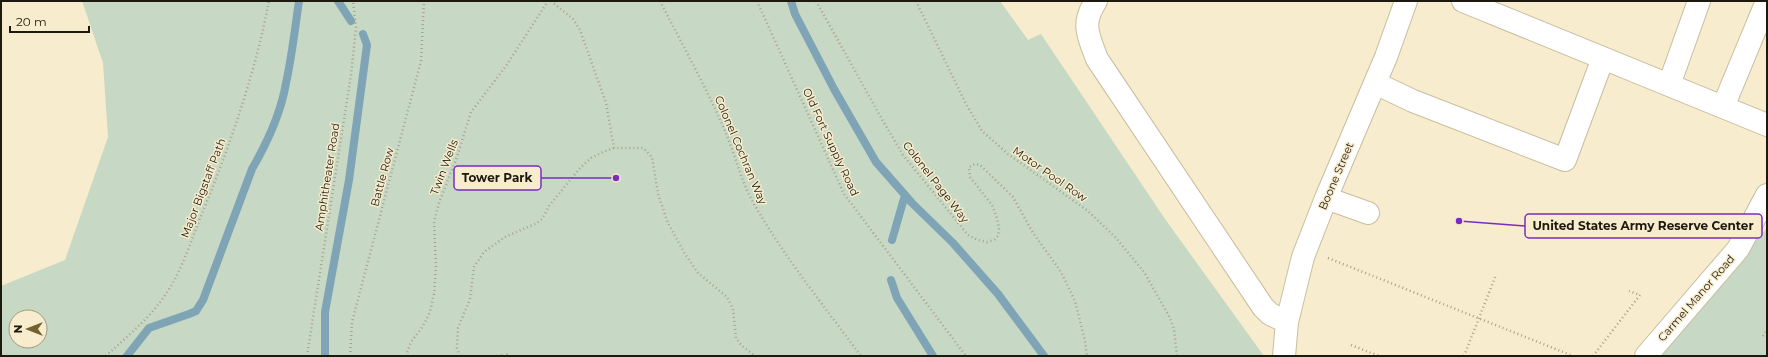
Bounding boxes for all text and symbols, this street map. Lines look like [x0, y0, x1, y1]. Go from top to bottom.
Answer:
scale bar [10, 8, 89, 34]
text: 20 m [16, 14, 47, 29]
street label: Old Fort Supply Road [800, 86, 862, 198]
street label: Colonel Cochran Way [712, 93, 770, 207]
street label: Amphitheater Road [312, 122, 342, 232]
street label: Major Bigstaff Path [178, 136, 228, 240]
street label: Twin Wells [427, 137, 461, 197]
street label: Colonel Page Way [900, 139, 972, 225]
street label: Boone Street [1315, 139, 1357, 212]
street label: Motor Pool Row [1010, 143, 1090, 205]
street label: Battle Row [367, 146, 397, 208]
callout: Tower Park [454, 166, 541, 190]
text: Tower Park [462, 170, 532, 185]
callout: United States Army Reserve Center [1525, 214, 1762, 238]
text: United States Army Reserve Center [1532, 218, 1754, 233]
street label: Carmel Manor Road [1655, 252, 1737, 344]
north arrow [8, 309, 48, 349]
text: N [11, 325, 25, 333]

